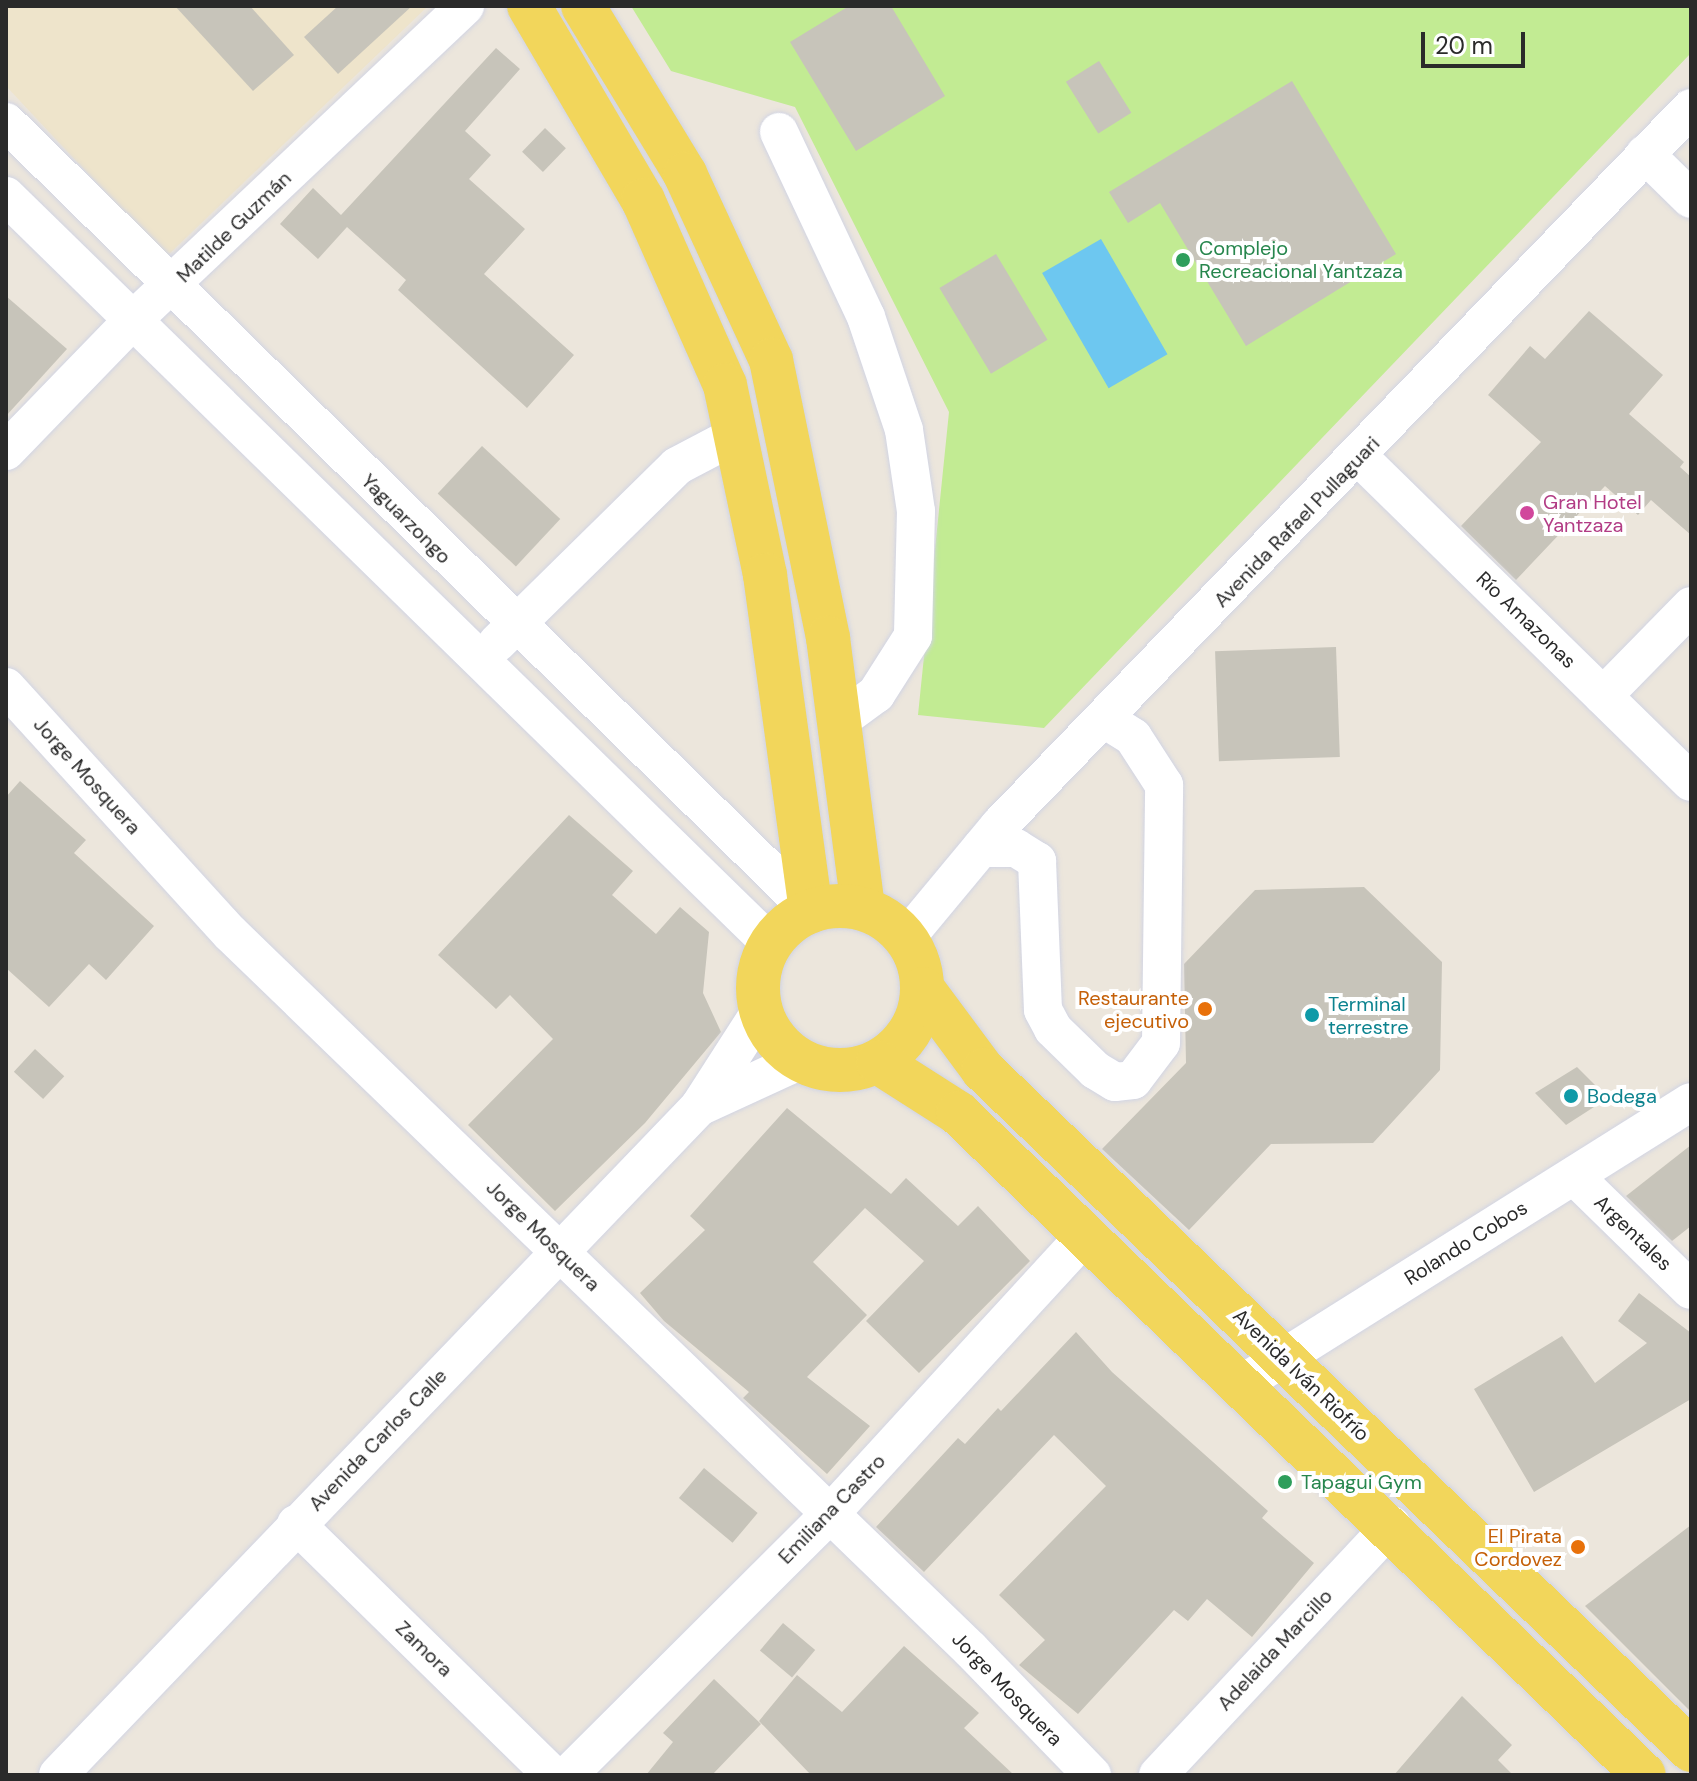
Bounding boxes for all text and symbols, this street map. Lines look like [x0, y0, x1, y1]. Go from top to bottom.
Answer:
scale bar [1425, 16, 1529, 66]
text: 20 m [1435, 30, 1493, 61]
street label: Matilde Guzmán [172, 166, 296, 288]
place label: Complejo Recreacional Yantzaza [1199, 236, 1403, 283]
marker: Complejo Recreacional Yantzaza [1174, 251, 1192, 269]
street label: Avenida Rafael Pullaguari [1209, 432, 1385, 612]
street label: Yaguarzongo [356, 469, 456, 569]
place label: Gran Hotel Yantzaza [1543, 490, 1642, 537]
marker: Gran Hotel Yantzaza [1518, 504, 1536, 522]
street label: Río Amazonas [1471, 567, 1581, 673]
street label: Jorge Mosquera [28, 713, 146, 839]
place label: Restaurante ejecutivo [1078, 986, 1189, 1033]
place label: Terminal terrestre [1328, 992, 1409, 1039]
marker: Restaurante ejecutivo [1196, 1000, 1214, 1018]
marker: Terminal terrestre [1303, 1006, 1321, 1024]
place label: Bodega [1587, 1084, 1657, 1108]
marker: Bodega [1562, 1087, 1580, 1105]
street label: Jorge Mosquera [481, 1176, 605, 1296]
street label: Argentales [1589, 1190, 1677, 1276]
street label: Rolando Cobos [1400, 1196, 1532, 1290]
street label: Avenida Iván Riofrío [1228, 1304, 1374, 1446]
street label: Avenida Carlos Calle [304, 1364, 452, 1516]
street label: Emiliana Castro [774, 1449, 890, 1569]
place label: Tapagui Gym [1301, 1470, 1422, 1494]
marker: Tapagui Gym [1276, 1473, 1294, 1491]
place label: El Pirata Cordovez [1474, 1524, 1562, 1571]
marker: El Pirata Cordovez [1569, 1538, 1587, 1556]
street label: Adelaida Marcillo [1213, 1584, 1337, 1716]
street label: Zamora [391, 1616, 457, 1682]
street label: Jorge Mosquera [947, 1627, 1067, 1751]

